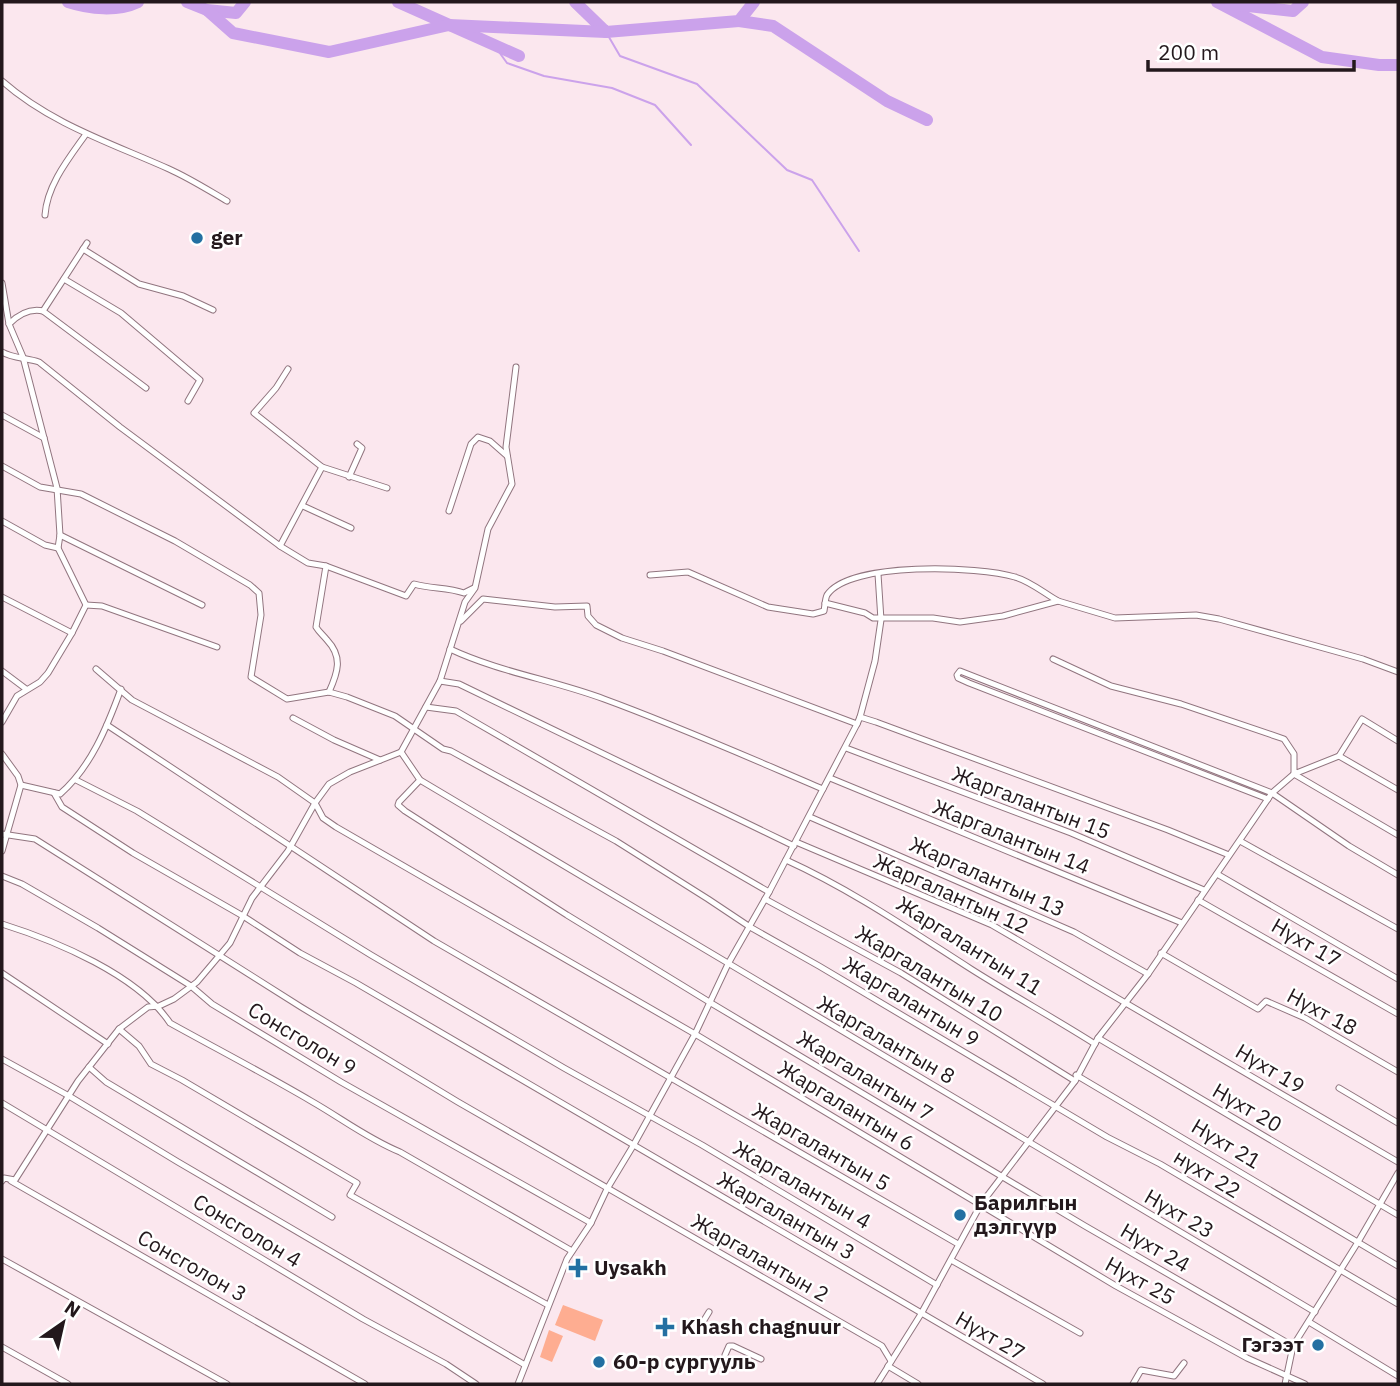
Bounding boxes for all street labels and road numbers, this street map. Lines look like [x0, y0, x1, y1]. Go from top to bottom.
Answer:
street label: Жаргалантын 15 [948, 759, 1114, 845]
street label: Жаргалантын 14 [929, 792, 1094, 880]
street label: Жаргалантын 13 [905, 829, 1069, 923]
street label: Жаргалантын 12 [869, 846, 1033, 940]
street label: Жаргалантын 11 [891, 889, 1048, 1001]
street label: Нүхт 17 [1267, 911, 1346, 973]
street label: Жаргалантын 10 [851, 918, 1008, 1028]
street label: Жаргалантын 9 [838, 949, 985, 1053]
street label: Нүхт 18 [1282, 981, 1363, 1041]
street label: Жаргалантын 8 [813, 988, 960, 1090]
street label: Сонсголон 9 [243, 995, 362, 1081]
street label: Жаргалантын 7 [792, 1023, 939, 1127]
street label: Нүхт 19 [1231, 1037, 1310, 1100]
street label: Жаргалантын 6 [773, 1053, 920, 1157]
street label: Нүхт 20 [1208, 1076, 1287, 1138]
street label: Жаргалантын 5 [748, 1095, 895, 1197]
street label: Нүхт 21 [1187, 1112, 1266, 1175]
street label: Жаргалантын 4 [729, 1133, 876, 1235]
street label: нүхт 22 [1169, 1142, 1246, 1204]
street label: Жаргалантын 3 [713, 1164, 860, 1266]
street label: Нүхт 23 [1140, 1182, 1219, 1244]
street label: Сонсголон 4 [188, 1187, 307, 1273]
street label: Жаргалантын 2 [687, 1206, 834, 1308]
street label: Нүхт 24 [1116, 1216, 1195, 1278]
street label: Сонсголон 3 [133, 1223, 252, 1308]
street label: Нүхт 25 [1101, 1249, 1180, 1311]
street label: Нүхт 27 [951, 1304, 1030, 1366]

